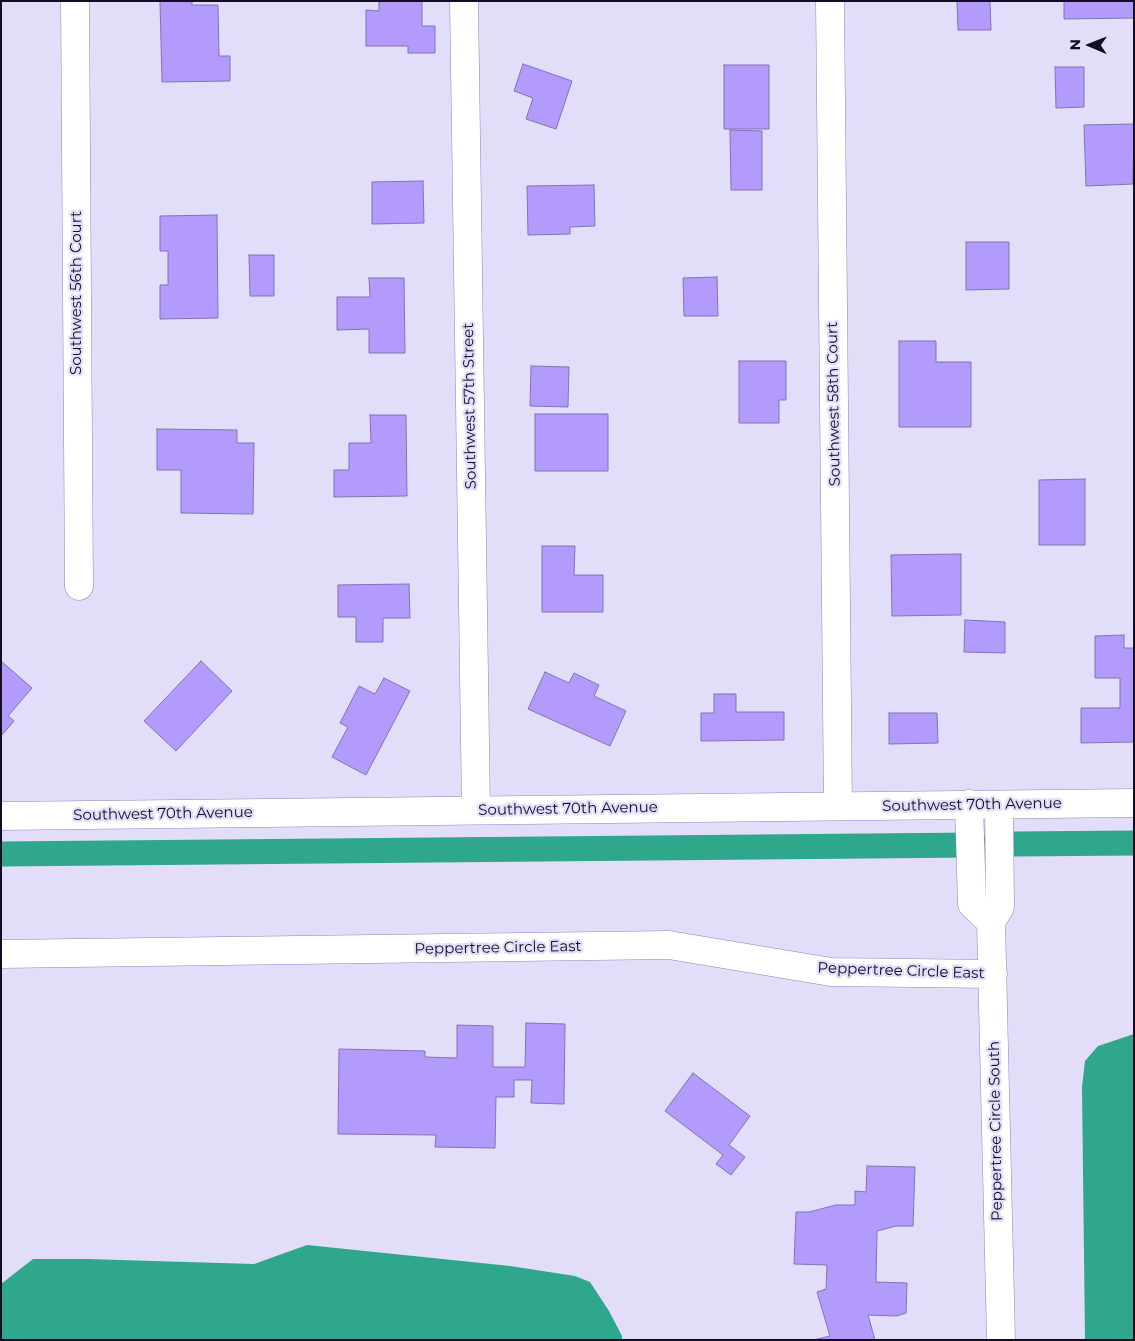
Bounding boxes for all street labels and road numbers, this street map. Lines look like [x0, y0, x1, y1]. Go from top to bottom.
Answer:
street label: Southwest 56th Court [68, 211, 86, 375]
street label: Southwest 58th Court [824, 322, 844, 486]
street label: Southwest 57th Street [460, 323, 480, 489]
street label: Southwest 70th Avenue [882, 794, 1062, 816]
street label: Southwest 70th Avenue [478, 798, 658, 820]
street label: Southwest 70th Avenue [73, 803, 253, 825]
street label: Peppertree Circle East [414, 938, 582, 958]
street label: Peppertree Circle East [817, 959, 985, 983]
street label: Peppertree Circle South [985, 1041, 1007, 1221]

